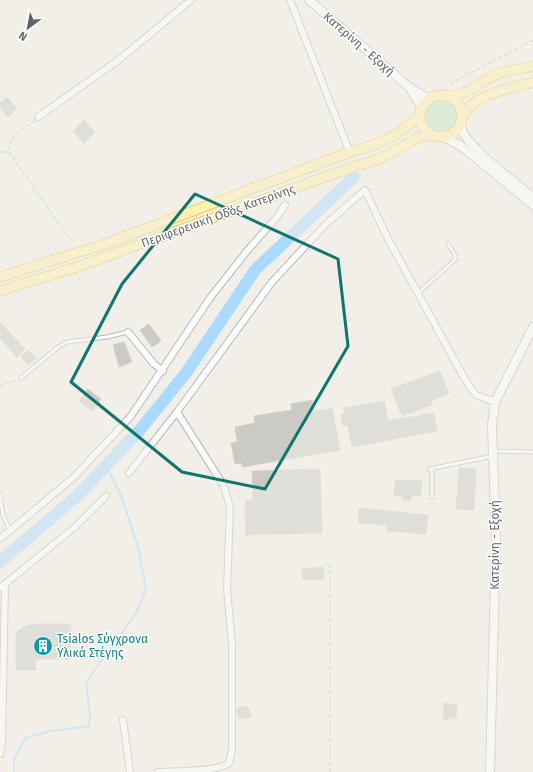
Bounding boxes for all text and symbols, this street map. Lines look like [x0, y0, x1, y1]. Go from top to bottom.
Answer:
north arrow [8, 8, 48, 48]
street label: Κατερίνη - Εξοχή [321, 9, 397, 79]
text: N [16, 29, 30, 44]
street label: Περιφερειακή Οδός Κατερίνης [139, 182, 297, 250]
street label: Κατερίνη - Εξοχή [488, 500, 502, 590]
place label: Tsialos Σύγχρονα Υλικά Στέγης [57, 632, 148, 660]
building icon: Tsialos Σύγχρονα Υλικά Στέγης [32, 635, 54, 657]

